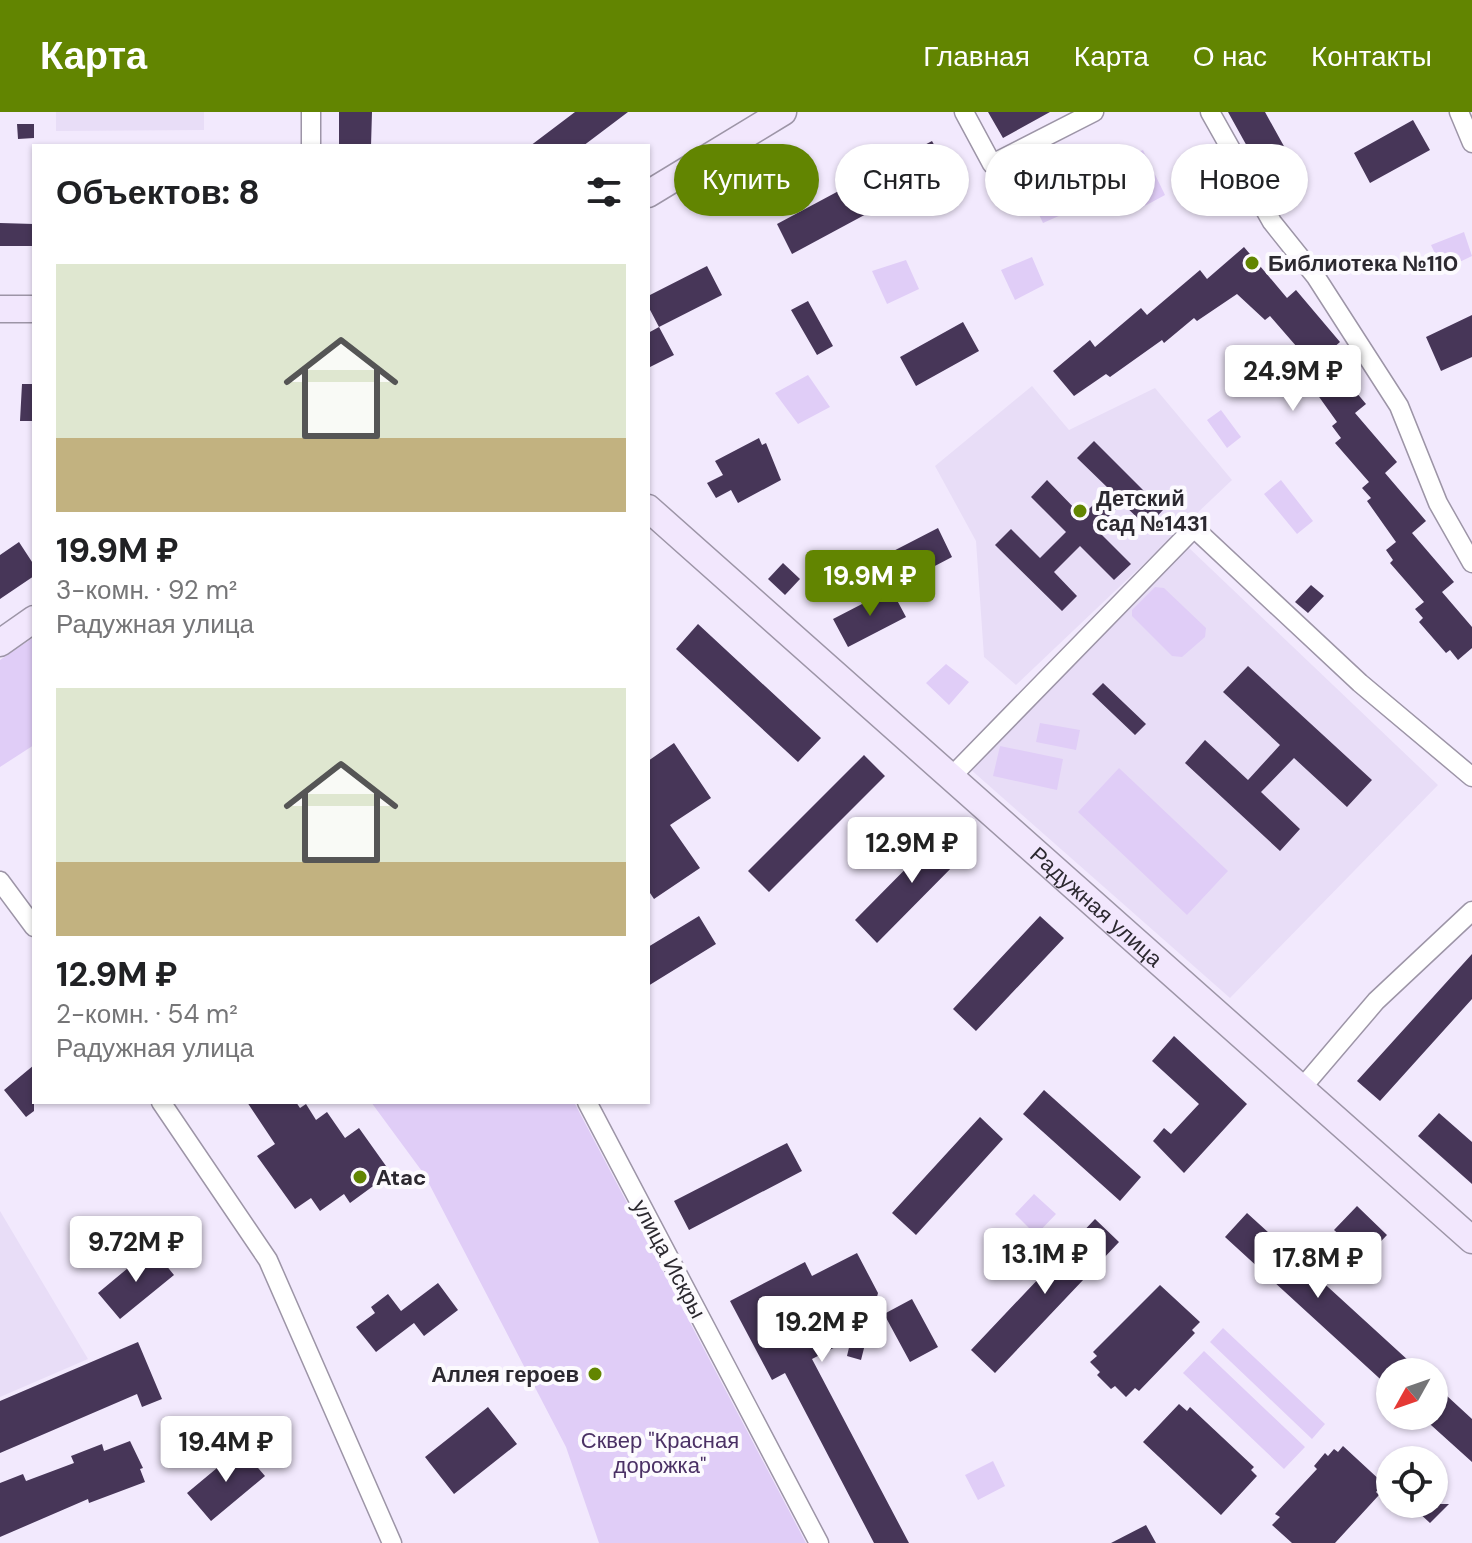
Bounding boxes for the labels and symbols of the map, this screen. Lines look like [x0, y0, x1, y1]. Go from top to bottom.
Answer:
place label: Библиотека №110 [1268, 249, 1458, 278]
marker: Библиотека №110 [1243, 254, 1261, 272]
pin: 24.9M ₽ [1219, 345, 1367, 413]
place label: Детский сад №1431 [1096, 484, 1208, 538]
marker: Детский сад №1431 [1071, 502, 1089, 520]
pin: 19.9M ₽ [796, 550, 944, 618]
pin: 12.9M ₽ [838, 817, 986, 885]
street label: Радужная улица [1024, 840, 1169, 974]
place label: Atac [376, 1163, 426, 1192]
marker: Atac [351, 1168, 369, 1186]
street label: улица Искры [625, 1194, 713, 1324]
pin: 9.72M ₽ [62, 1216, 210, 1284]
pin: 13.1M ₽ [971, 1228, 1119, 1296]
pin: 17.8M ₽ [1244, 1232, 1392, 1300]
pin: 19.2M ₽ [748, 1296, 896, 1364]
north arrow [1376, 1358, 1448, 1430]
place label: Аллея героев [431, 1360, 579, 1389]
marker: Аллея героев [586, 1365, 604, 1383]
pin: 19.4M ₽ [152, 1416, 300, 1484]
park label: Сквер "Красная дорожка" [581, 1426, 739, 1480]

